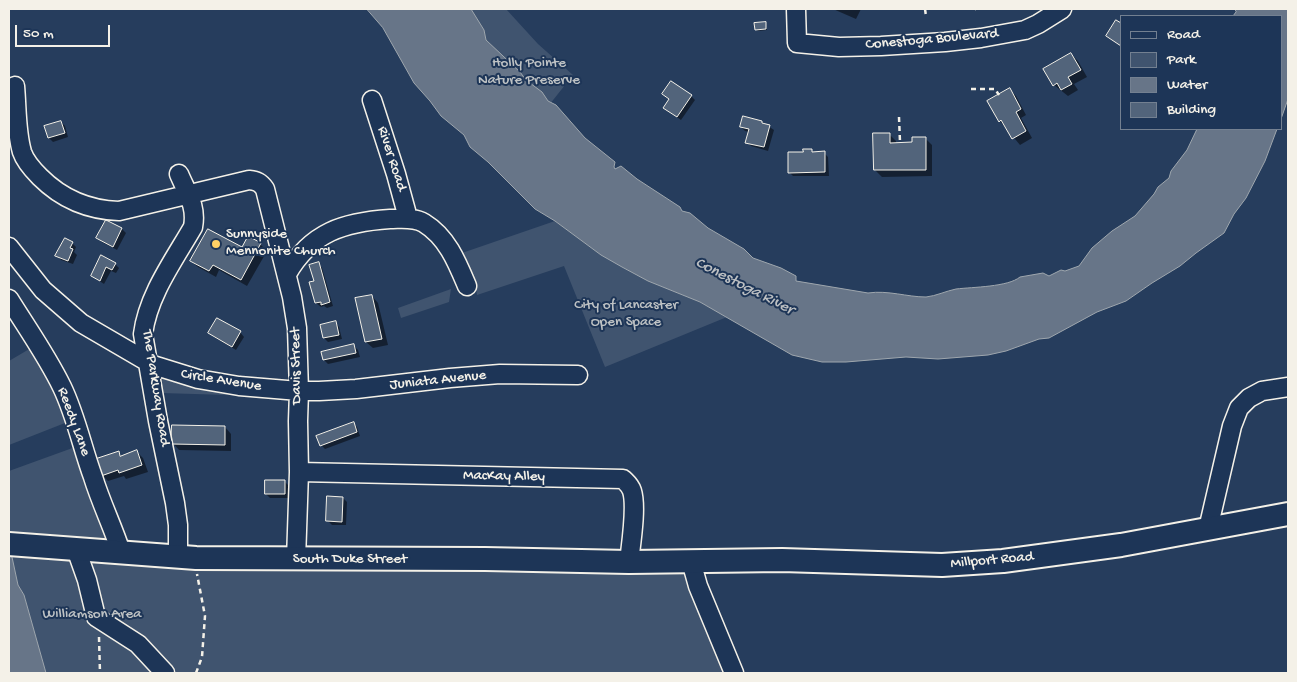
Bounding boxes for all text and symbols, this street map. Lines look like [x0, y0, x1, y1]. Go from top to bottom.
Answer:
scale bar [18, 15, 112, 47]
legend [1120, 15, 1282, 130]
text: 50 m [23, 25, 54, 43]
street label: Conestoga Boulevard [865, 25, 999, 55]
text: Road [1167, 26, 1200, 44]
text: Park [1167, 51, 1196, 69]
park label: Holly Pointe Nature Preserve [478, 55, 580, 90]
text: Water [1167, 76, 1207, 94]
text: Building [1167, 101, 1216, 119]
street label: River Road [372, 124, 410, 194]
place label: Sunnyside Mennonite Church [226, 226, 336, 261]
marker: Sunnyside Mennonite Church [210, 238, 222, 250]
water label: Conestoga River [691, 254, 797, 320]
park label: City of Lancaster Open Space [574, 297, 678, 332]
street label: Davis Street [287, 327, 307, 405]
street label: The Parkway Road [137, 329, 173, 447]
street label: Circle Avenue [179, 366, 263, 396]
street label: Juniata Avenue [389, 367, 487, 395]
street label: Reedy Lane [52, 385, 94, 459]
street label: MacKay Alley [463, 467, 545, 487]
street label: Millport Road [950, 548, 1034, 574]
street label: South Duke Street [293, 551, 407, 569]
park label: Williamson Area [42, 606, 142, 624]

